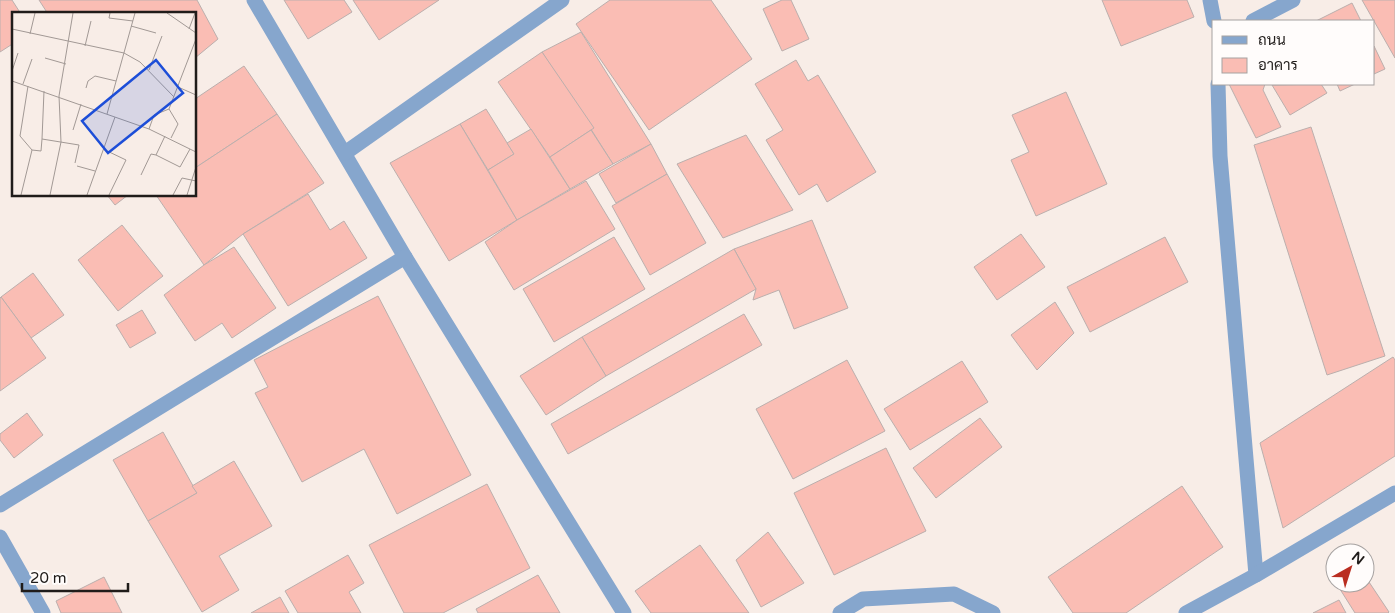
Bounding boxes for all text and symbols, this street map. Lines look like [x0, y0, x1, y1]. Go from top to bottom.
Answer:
inset map [12, 12, 196, 196]
legend [1212, 20, 1375, 85]
text: ถนน [1258, 31, 1286, 49]
text: อาคาร [1258, 56, 1298, 74]
north arrow [1325, 543, 1375, 593]
text: N [1348, 548, 1368, 568]
scale bar [22, 560, 129, 592]
text: 20 m [30, 569, 67, 587]

